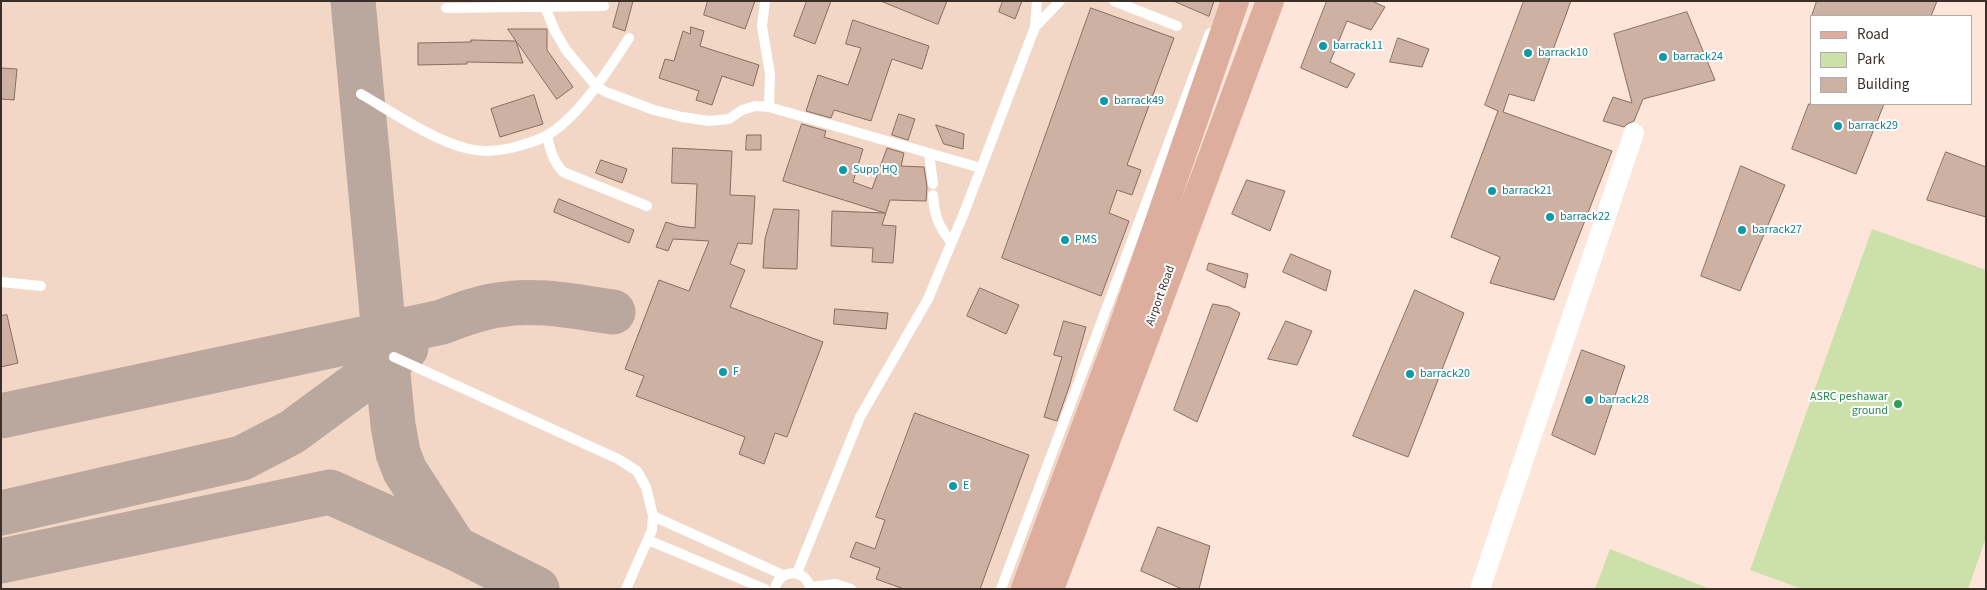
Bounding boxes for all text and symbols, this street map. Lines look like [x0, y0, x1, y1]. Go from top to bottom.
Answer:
legend [1810, 15, 1972, 105]
text: Road [1857, 24, 1889, 45]
place label: barrack11 [1333, 39, 1383, 53]
marker: barrack11 [1317, 40, 1329, 52]
place label: barrack10 [1538, 46, 1588, 60]
marker: barrack10 [1522, 47, 1534, 59]
text: Park [1857, 49, 1885, 70]
place label: barrack24 [1673, 50, 1723, 64]
marker: barrack24 [1657, 51, 1669, 63]
text: Building [1857, 74, 1909, 95]
place label: barrack49 [1114, 94, 1164, 108]
marker: barrack49 [1098, 95, 1110, 107]
place label: barrack29 [1848, 119, 1898, 133]
marker: barrack29 [1832, 120, 1844, 132]
place label: Supp HQ [853, 163, 897, 177]
marker: Supp HQ [837, 164, 849, 176]
place label: barrack21 [1502, 184, 1552, 198]
marker: barrack21 [1486, 185, 1498, 197]
place label: barrack22 [1560, 210, 1610, 224]
marker: barrack22 [1544, 211, 1556, 223]
place label: barrack27 [1752, 223, 1802, 237]
marker: barrack27 [1736, 224, 1748, 236]
place label: PMS [1075, 233, 1097, 247]
marker: PMS [1059, 234, 1071, 246]
street label: Airport Road [1143, 264, 1179, 328]
place label: F [733, 365, 739, 379]
marker: F [717, 366, 729, 378]
place label: barrack20 [1420, 367, 1470, 381]
marker: barrack20 [1404, 368, 1416, 380]
place label: ASRC peshawar ground [1810, 390, 1888, 418]
place label: barrack28 [1599, 393, 1649, 407]
marker: barrack28 [1583, 394, 1595, 406]
marker: ASRC peshawar ground [1892, 398, 1904, 410]
place label: E [963, 479, 969, 493]
marker: E [947, 480, 959, 492]

